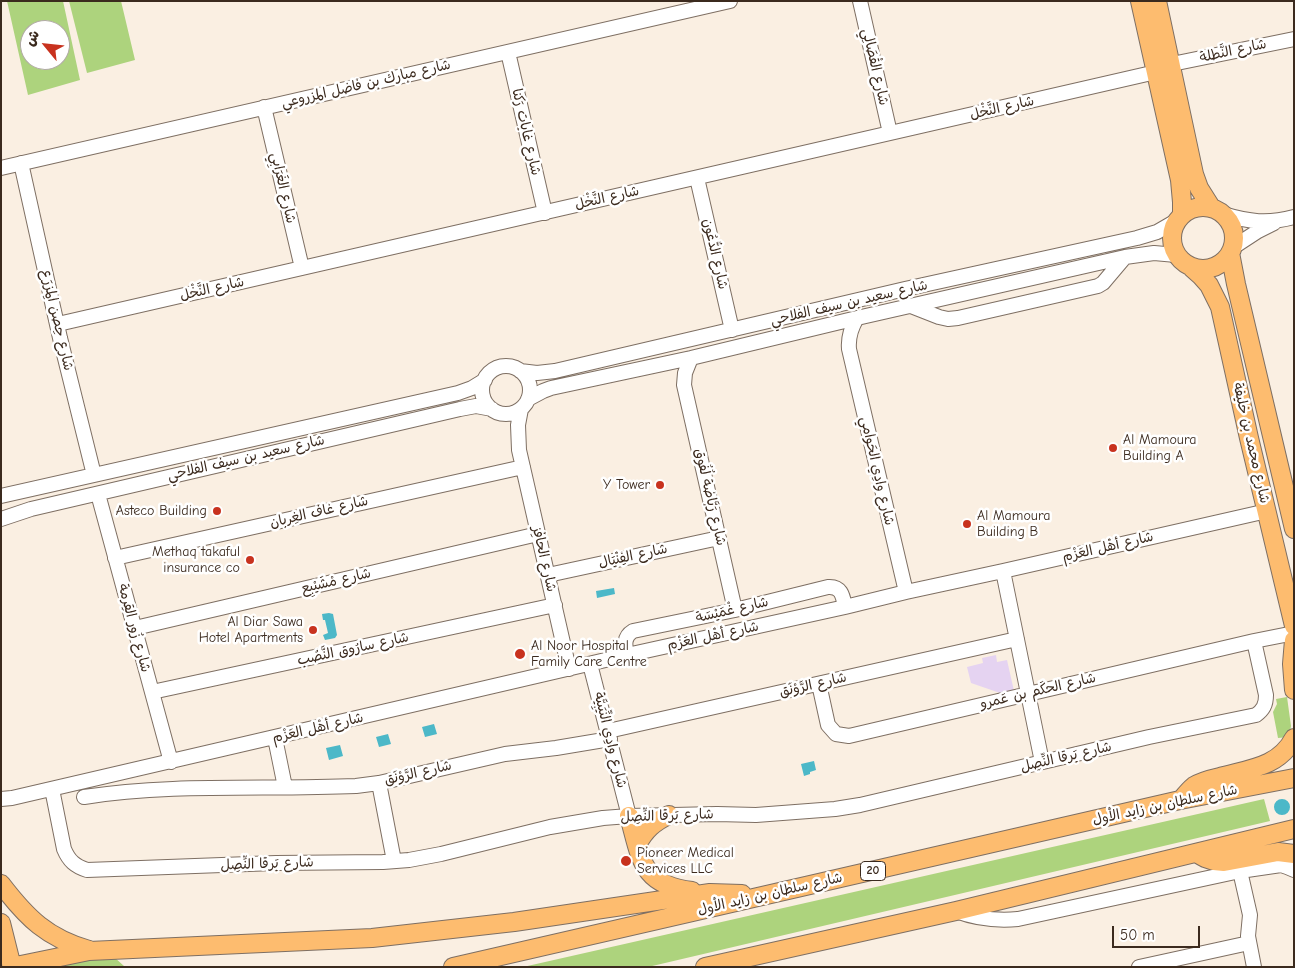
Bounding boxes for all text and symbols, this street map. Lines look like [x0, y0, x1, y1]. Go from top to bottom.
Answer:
north arrow [20, 20, 70, 70]
text: ش [21, 27, 43, 49]
street label: شارع القْصَالِي [858, 27, 892, 107]
street label: شارع النَّطلة [1198, 36, 1268, 66]
street label: شارع مبارك بن فاضل المزروعي [280, 56, 452, 112]
street label: شارع غابات رَكنا [508, 87, 544, 177]
street label: شارع النَّخْل [968, 92, 1036, 124]
street label: شارع الغَرَابِي [267, 151, 299, 225]
street label: شارع النَّخْل [573, 182, 641, 214]
street label: شارع الدُّعُون [699, 217, 731, 291]
street label: شارع حِصن المِزرَع [37, 268, 77, 372]
street label: شارع النَّخْل [178, 273, 246, 305]
street label: شارع سعيد بن سيف الفلاحي [769, 277, 929, 329]
street label: شارع محمد بن خليفة [1229, 381, 1273, 505]
street label: شارع وادِي الحَوامي [856, 415, 898, 527]
street label: شارع سعيد بن سيف الفلاحي [166, 432, 326, 484]
place label: Al Mamoura Building A [1123, 432, 1196, 464]
marker: Al Mamoura Building A [1107, 442, 1119, 454]
street label: شارع رَبَّاضة لُفُوق [691, 447, 729, 547]
place label: Y Tower [603, 477, 650, 493]
marker: Y Tower [654, 479, 666, 491]
street label: شارع غاف الغِربان [268, 493, 370, 531]
place label: Asteco Building [116, 503, 207, 519]
marker: Asteco Building [211, 505, 223, 517]
place label: Al Mamoura Building B [977, 508, 1050, 540]
marker: Al Mamoura Building B [961, 518, 973, 530]
street label: شارع الحافِز [528, 525, 560, 593]
street label: شارع أهْل العَزْم [1061, 528, 1155, 566]
street label: شارع الفِنْيَال [597, 541, 669, 571]
place label: Methaq takaful insurance co [152, 544, 240, 576]
marker: Methaq takaful insurance co [244, 554, 256, 566]
street label: شارع مْشَيْبِع [300, 565, 372, 597]
street label: شارع زُور القِرمة [114, 582, 154, 674]
street label: شارع غْمَيْسَة [694, 593, 770, 627]
place label: Al Diar Sawa Hotel Apartments [199, 614, 303, 646]
street label: شارع أهْل العَزْم [666, 618, 760, 654]
marker: Al Diar Sawa Hotel Apartments [307, 624, 319, 636]
street label: شارع سارُوق النَّصُب [296, 629, 410, 669]
place label: Al Noor Hospital Family Care Centre [531, 638, 647, 670]
marker: Al Noor Hospital Family Care Centre [513, 647, 527, 661]
street label: شارع الرَّوْنَق [778, 669, 848, 701]
street label: شارع الحكَم بن عَمرو [978, 669, 1098, 713]
street label: شارع وادِي النِّيَبِيَّة [590, 690, 630, 790]
street label: شارع أهْل العَزْم [271, 709, 365, 747]
street label: شارع بَرقا النِّصِل [1019, 738, 1113, 776]
street label: شارع الرَّوْنَق [383, 757, 453, 789]
street label: شارع سلطان بن زايد الأول [1091, 781, 1239, 829]
street label: شارع بَرقا النِّصِل [620, 806, 714, 826]
place label: Pioneer Medical Services LLC [637, 845, 734, 878]
street label: شارع بَرقا النِّصِل [220, 854, 314, 874]
marker: Pioneer Medical Services LLC [619, 854, 633, 868]
road number: 20 [860, 861, 886, 880]
street label: شارع سلطان بن زايد الأول [696, 869, 844, 919]
scale bar [1115, 916, 1202, 948]
text: 50 m [1120, 926, 1155, 944]

